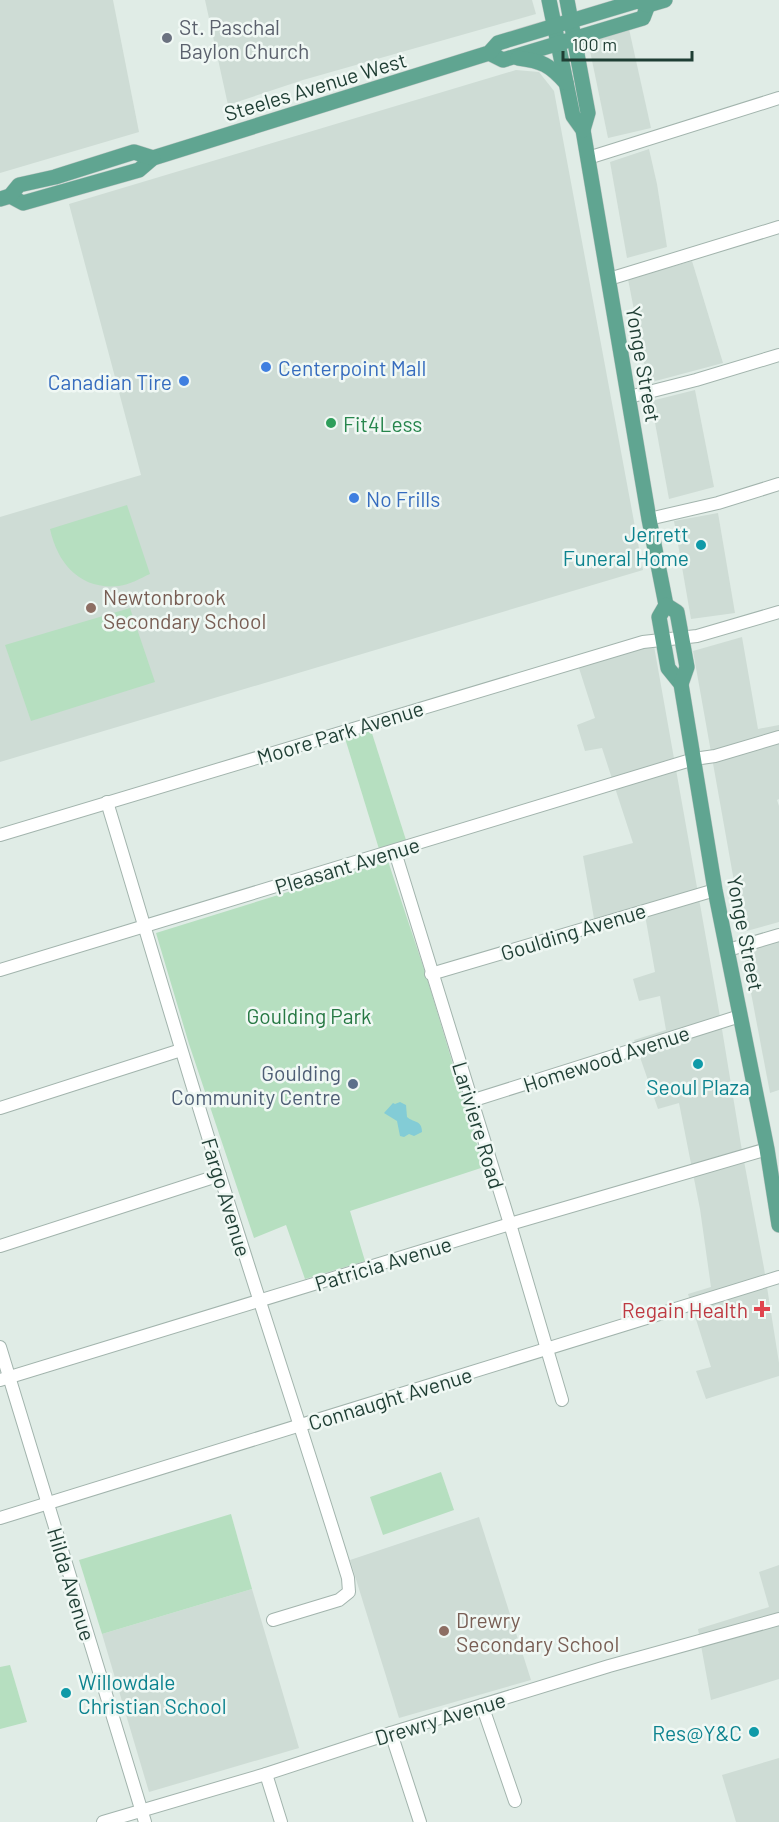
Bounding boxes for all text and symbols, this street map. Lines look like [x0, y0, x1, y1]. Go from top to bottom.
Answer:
place label: St. Paschal Baylon Church [179, 14, 309, 63]
scale bar [563, 24, 692, 62]
marker: St. Paschal Baylon Church [160, 31, 174, 45]
text: 100 m [572, 33, 617, 55]
street label: Steeles Avenue West [221, 46, 409, 126]
street label: Yonge Street [622, 304, 666, 424]
place label: Centerpoint Mall [278, 355, 426, 380]
marker: Centerpoint Mall [259, 360, 273, 374]
place label: Canadian Tire [48, 369, 172, 394]
marker: Canadian Tire [177, 374, 191, 388]
place label: Fit4Less [343, 411, 422, 436]
marker: Fit4Less [324, 416, 338, 430]
place label: No Frills [366, 486, 440, 511]
marker: No Frills [347, 491, 361, 505]
place label: Jerrett Funeral Home [563, 521, 689, 570]
marker: Jerrett Funeral Home [694, 538, 708, 552]
place label: Newtonbrook Secondary School [103, 584, 266, 633]
marker: Newtonbrook Secondary School [84, 601, 98, 615]
street label: Moore Park Avenue [254, 695, 426, 769]
street label: Pleasant Avenue [272, 831, 422, 899]
street label: Yonge Street [723, 873, 769, 993]
street label: Goulding Avenue [497, 897, 649, 965]
park label: Goulding Park [246, 1003, 372, 1028]
street label: Homewood Avenue [520, 1019, 692, 1097]
marker: Seoul Plaza [691, 1057, 705, 1071]
street label: Lariviere Road [448, 1058, 510, 1192]
place label: Goulding Community Centre [171, 1060, 341, 1109]
place label: Seoul Plaza [646, 1074, 750, 1099]
marker: Goulding Community Centre [346, 1077, 360, 1091]
street label: Fargo Avenue [197, 1135, 257, 1259]
street label: Patricia Avenue [312, 1230, 454, 1296]
place label: Regain Health [622, 1297, 748, 1322]
marker: Regain Health [753, 1300, 771, 1318]
street label: Connaught Avenue [305, 1361, 475, 1435]
street label: Hilda Avenue [43, 1524, 101, 1644]
place label: Drewry Secondary School [456, 1607, 619, 1656]
marker: Drewry Secondary School [437, 1624, 451, 1638]
place label: Willowdale Christian School [78, 1669, 226, 1718]
marker: Willowdale Christian School [59, 1686, 73, 1700]
street label: Drewry Avenue [372, 1686, 508, 1750]
place label: Res@Y&C [652, 1720, 742, 1745]
marker: Res@Y&C [747, 1725, 761, 1739]

